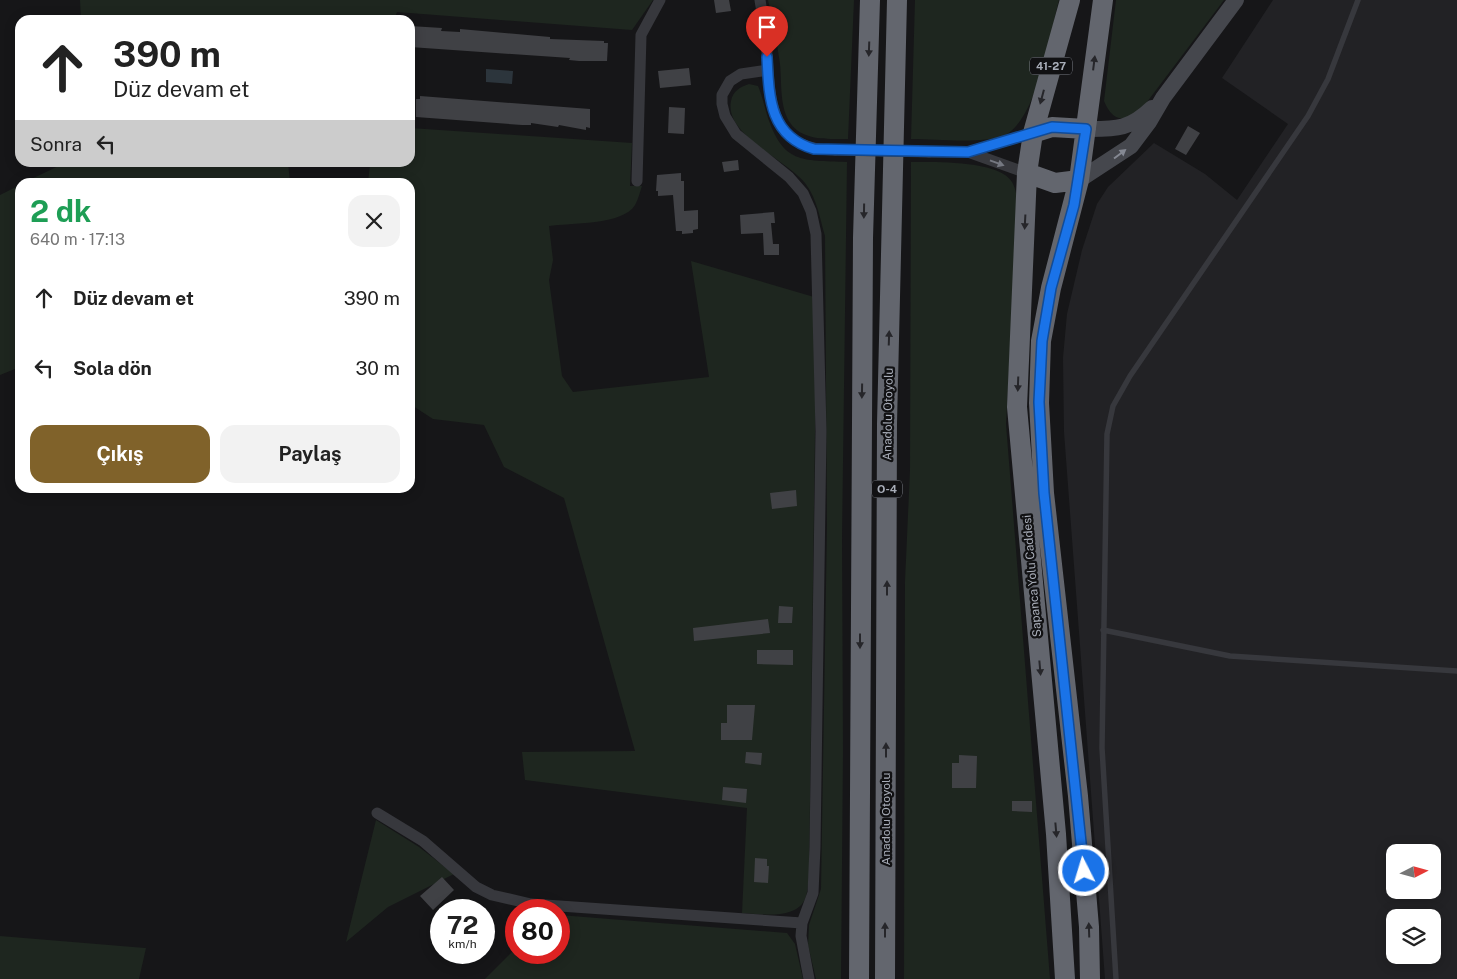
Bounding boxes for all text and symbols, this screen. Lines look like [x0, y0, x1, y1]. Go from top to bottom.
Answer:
pin [746, 6, 788, 57]
icon: arrive [753, 13, 781, 41]
text: 390 m [113, 34, 221, 75]
icon: ahead [30, 35, 95, 100]
one-way arrow [864, 41, 872, 57]
one-way arrow [1090, 55, 1098, 71]
road number: 41-27 [1030, 58, 1072, 74]
text: Düz devam et [113, 76, 250, 102]
one-way arrow [1038, 90, 1046, 105]
icon: left [92, 130, 120, 158]
text: Sonra [30, 133, 82, 155]
one-way arrow [1113, 149, 1127, 159]
one-way arrow [990, 160, 1005, 167]
text: 2 dk [30, 193, 91, 229]
button: close [348, 195, 400, 247]
one-way arrow [860, 203, 868, 219]
one-way arrow [1020, 214, 1028, 230]
text: 640 m · 17:13 [30, 230, 125, 249]
icon: ahead [30, 284, 58, 312]
text: Düz devam et [73, 287, 194, 309]
text: 390 m [344, 287, 400, 309]
one-way arrow [885, 330, 893, 346]
icon: left [30, 354, 58, 382]
text: Sola dön [73, 357, 152, 379]
text: 30 m [355, 357, 400, 379]
street label: Anadolu Otoyolu [880, 367, 896, 460]
one-way arrow [1013, 377, 1021, 393]
one-way arrow [858, 383, 866, 399]
button: Çıkış [30, 425, 210, 483]
button: Paylaş [220, 425, 400, 483]
road number: O-4 [872, 480, 902, 498]
street label: Sapanca Yolu Caddesi [1020, 514, 1044, 638]
one-way arrow [883, 580, 891, 596]
one-way arrow [856, 633, 864, 649]
one-way arrow [1037, 661, 1045, 677]
one-way arrow [882, 742, 890, 758]
street label: Anadolu Otoyolu [879, 773, 893, 865]
one-way arrow [1052, 822, 1060, 838]
position arrow [1057, 844, 1109, 896]
north arrow [1386, 844, 1441, 899]
map controls [1386, 844, 1441, 964]
speed limit sign: 80 [505, 899, 570, 964]
button: layers [1386, 909, 1441, 964]
text: 72 [447, 910, 478, 940]
one-way arrow [881, 922, 889, 938]
one-way arrow [1085, 922, 1093, 938]
text: km/h [448, 937, 477, 951]

